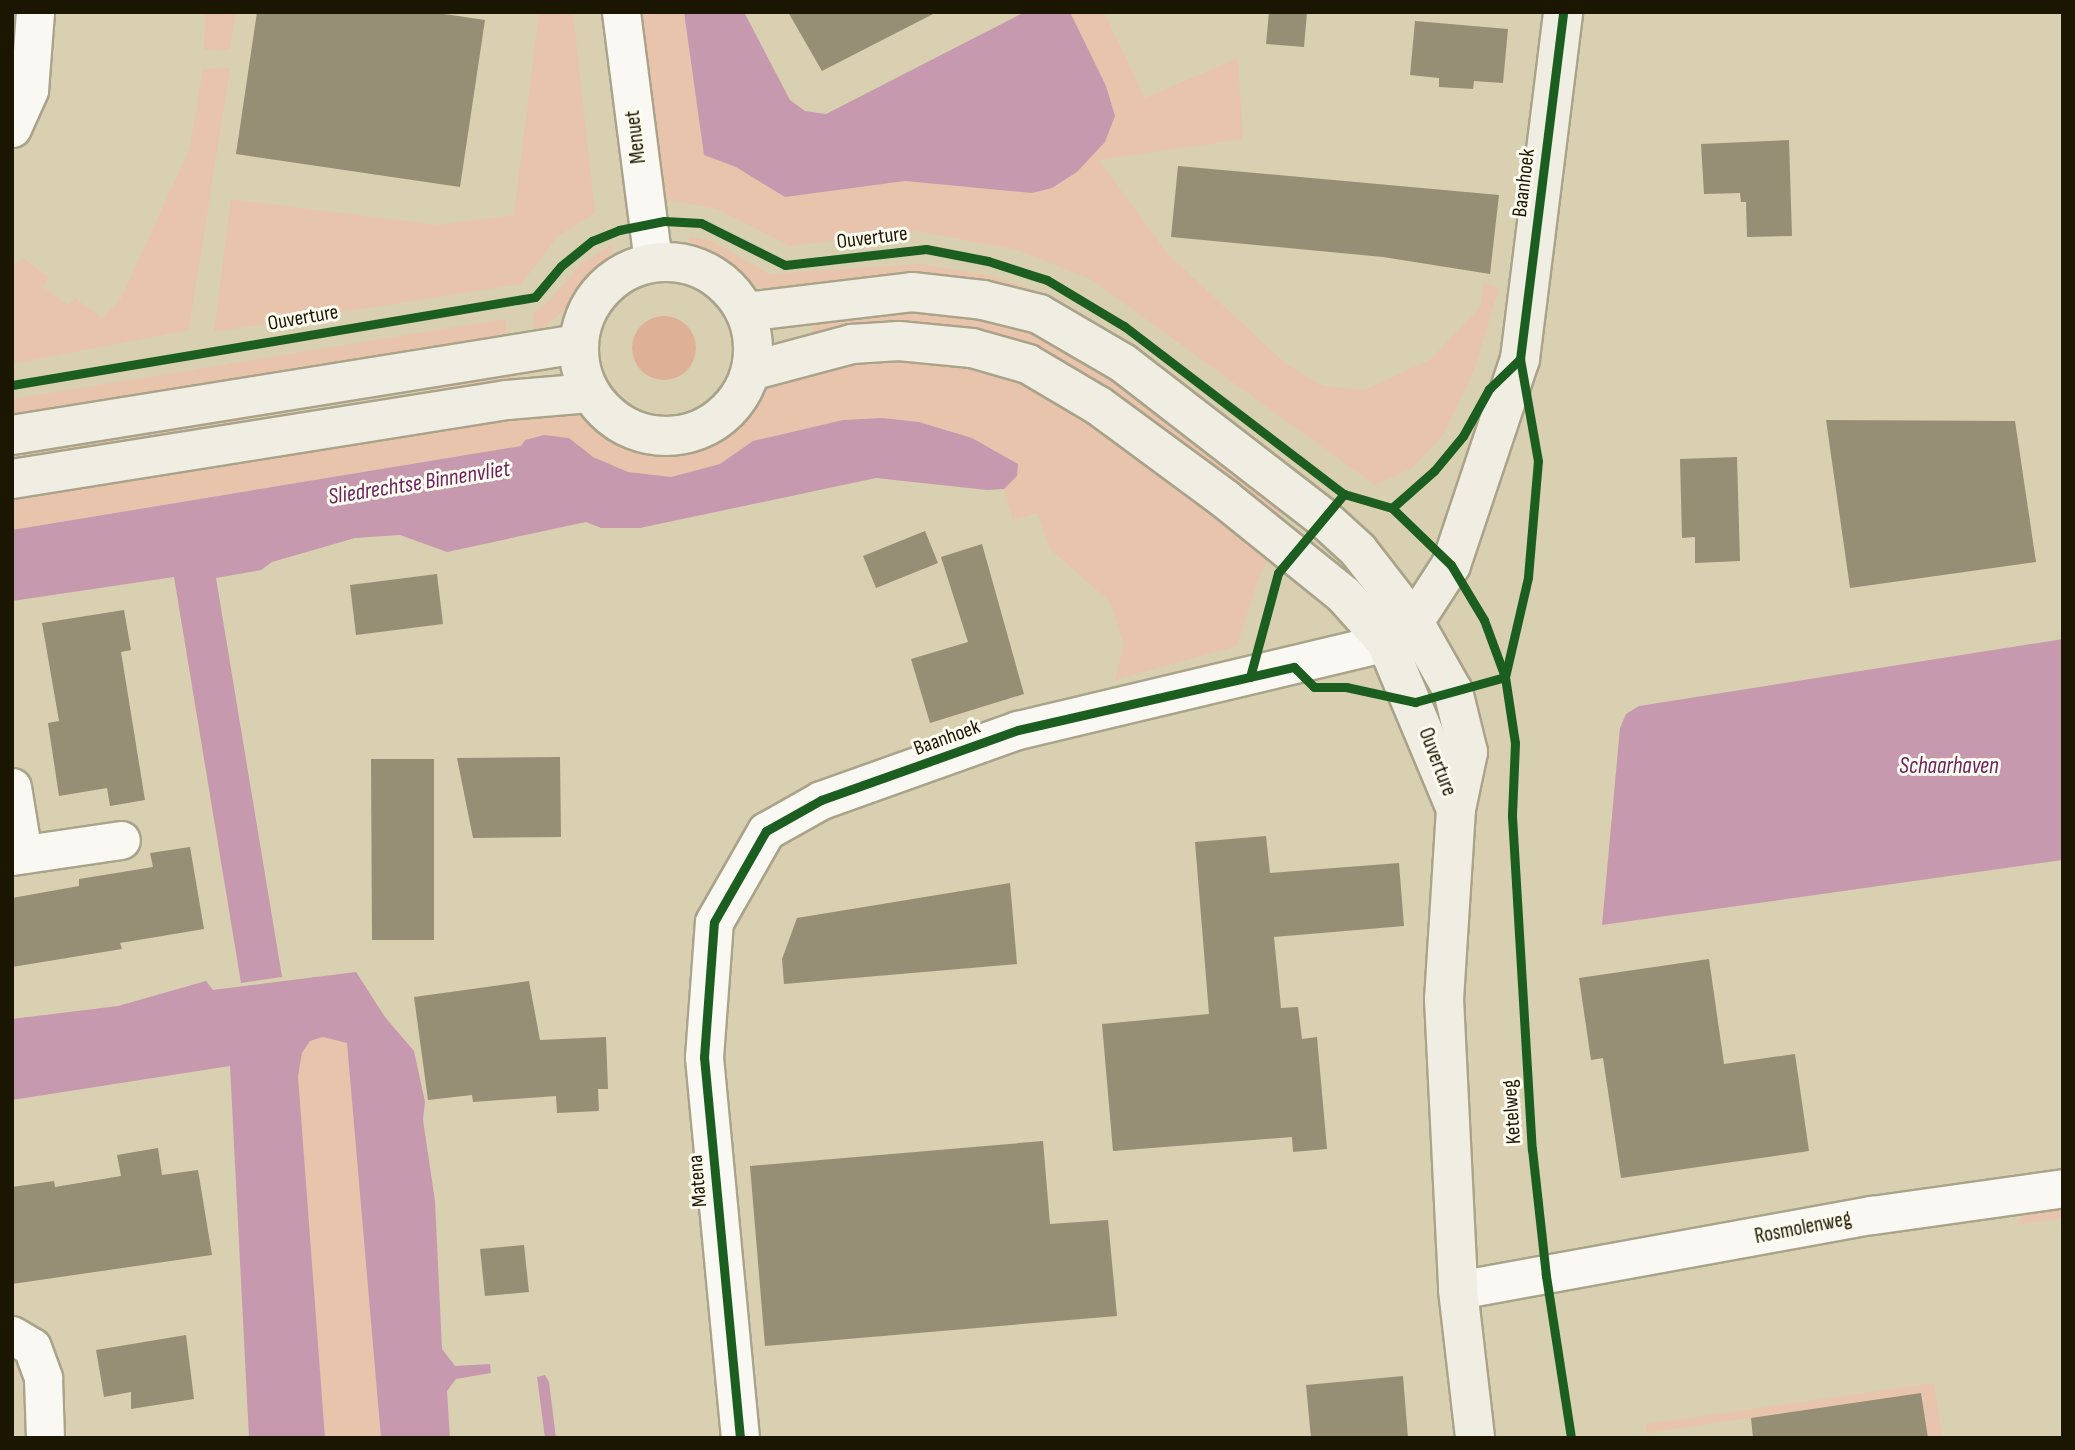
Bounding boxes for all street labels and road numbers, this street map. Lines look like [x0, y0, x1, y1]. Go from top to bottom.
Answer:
street label: Menuet [620, 109, 652, 165]
street label: Baanhoek [1507, 147, 1541, 219]
street label: Ouverture [835, 221, 909, 255]
street label: Ouverture [266, 299, 340, 337]
street label: Baanhoek [910, 714, 984, 762]
street label: Ouverture [1412, 724, 1462, 800]
street label: Ketelweg [1497, 1079, 1527, 1145]
street label: Matena [683, 1154, 713, 1208]
street label: Rosmolenweg [1753, 1206, 1853, 1250]

